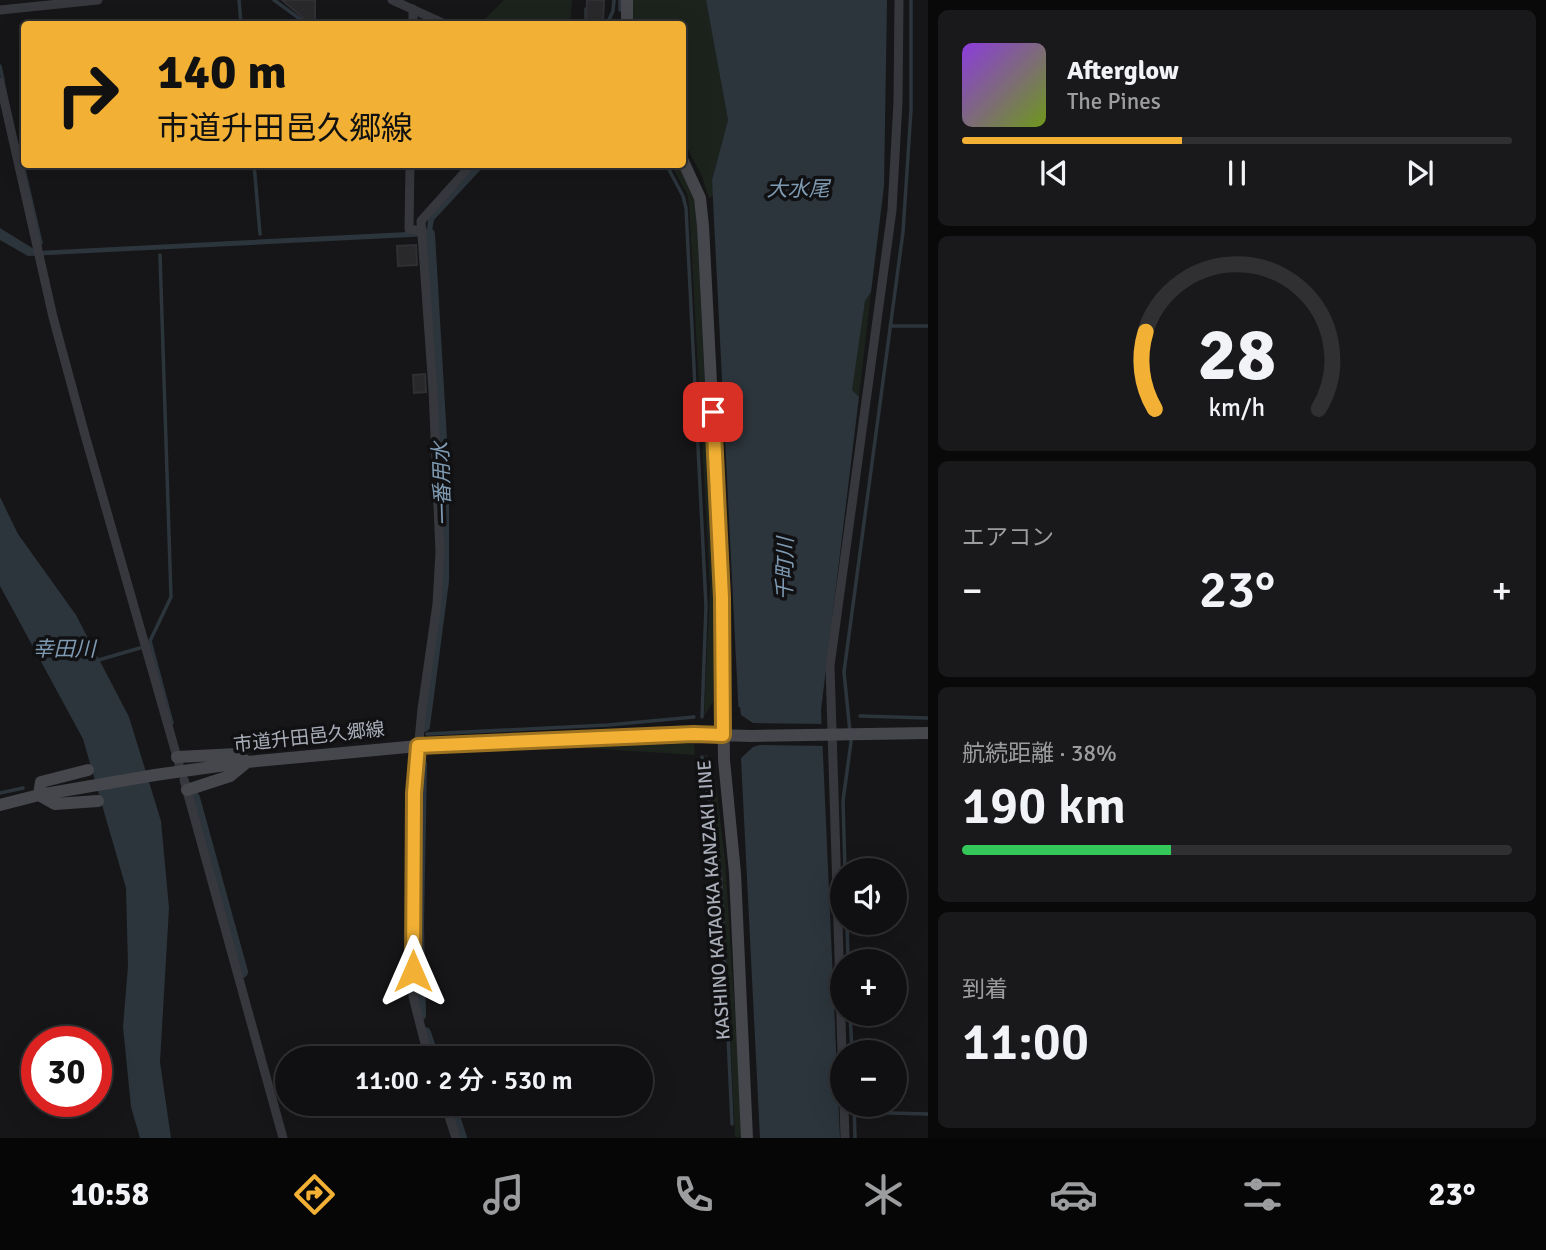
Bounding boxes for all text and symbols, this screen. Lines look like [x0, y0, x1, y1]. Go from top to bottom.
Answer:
text: 140 m [157, 42, 287, 102]
icon: right [42, 49, 133, 140]
text: Afterglow [1067, 55, 1179, 87]
text: The Pines [1067, 87, 1161, 116]
text: 市道升田邑久郷線 [157, 109, 413, 148]
icon: previous [1035, 154, 1073, 192]
icon: pause [1218, 154, 1256, 192]
icon: next [1401, 154, 1439, 192]
water label: 大水尾 [767, 176, 831, 202]
text: 28 [1198, 312, 1276, 401]
pin [683, 382, 743, 442]
text: km/h [1209, 392, 1265, 423]
icon: arrive [694, 393, 732, 431]
water label: 一番用水 [427, 440, 456, 526]
text: エアコン [962, 523, 1054, 552]
water label: 千町川 [771, 535, 799, 601]
text: 23° [1199, 558, 1275, 622]
text: − [962, 567, 983, 614]
text: + [1491, 567, 1512, 614]
water label: 幸田川 [33, 636, 97, 662]
street label: 市道升田邑久郷線 [232, 717, 386, 757]
text: 航続距離 · 38% [962, 739, 1117, 768]
street label: KASHINO KATAOKA KANZAKI LINE [692, 759, 736, 1041]
text: 190 km [962, 774, 1126, 838]
map controls [830, 858, 907, 1117]
button: sound [830, 858, 907, 935]
position arrow [376, 934, 450, 1008]
button: + [830, 949, 907, 1026]
text: 到着 [962, 975, 1008, 1004]
text: 11:00 [962, 1010, 1089, 1074]
speed limit sign: 30 [21, 1026, 112, 1117]
button: − [830, 1040, 907, 1117]
text: 11:00 · 2 分 · 530 m [355, 1065, 573, 1097]
icon: directions [290, 1170, 339, 1219]
icon: music [479, 1170, 528, 1219]
icon: phone [669, 1170, 718, 1219]
icon: climate [859, 1170, 908, 1219]
icon: car [1049, 1170, 1098, 1219]
icon: filters [1238, 1170, 1287, 1219]
text: 10:58 [70, 1175, 149, 1214]
text: 23° [1428, 1175, 1476, 1214]

